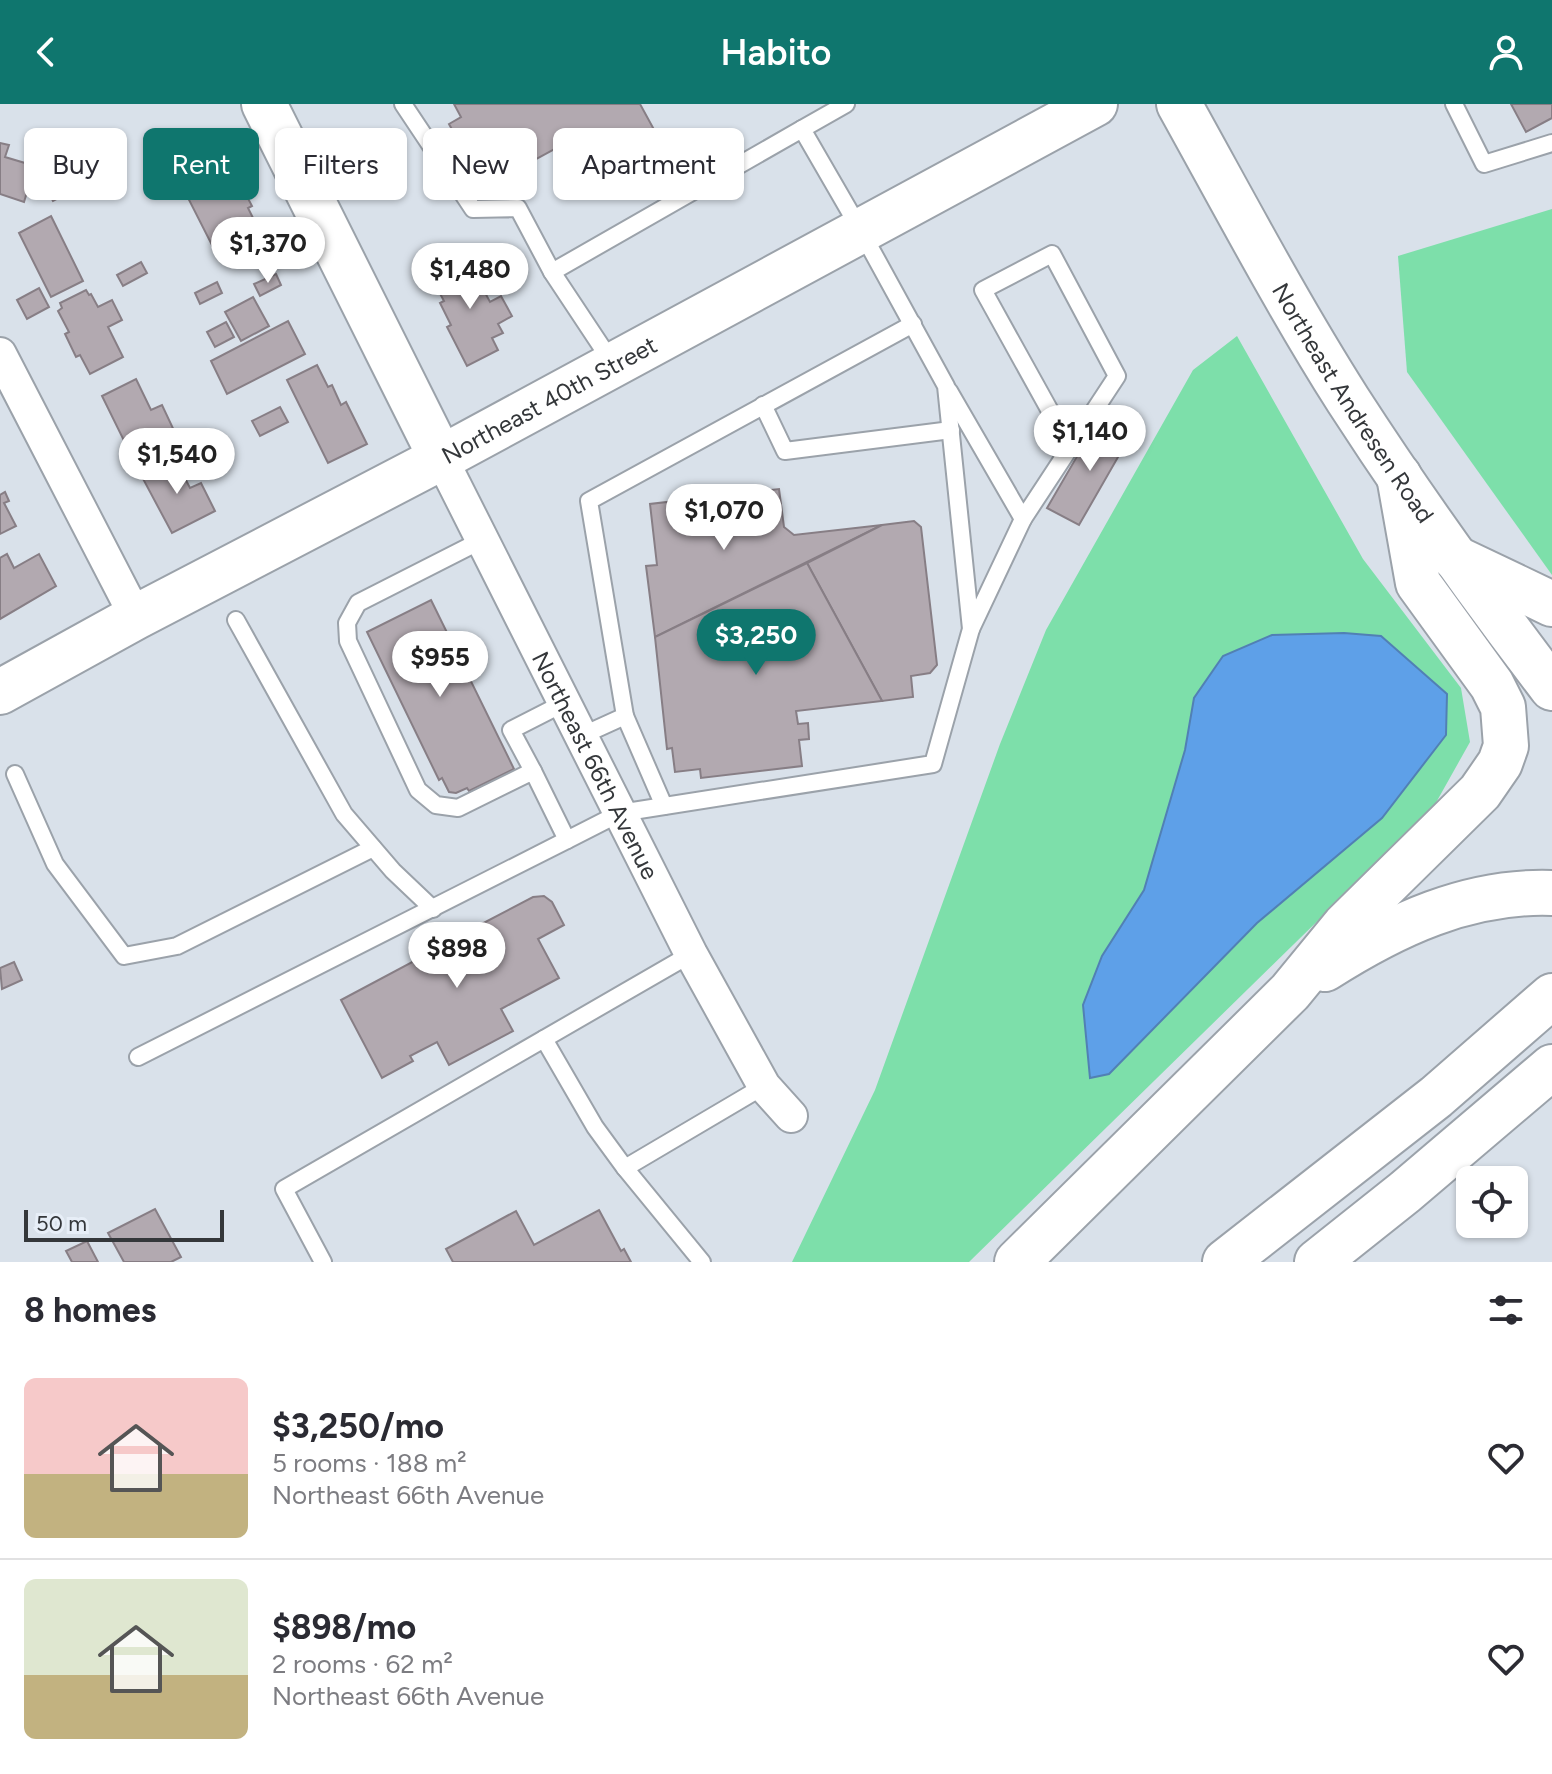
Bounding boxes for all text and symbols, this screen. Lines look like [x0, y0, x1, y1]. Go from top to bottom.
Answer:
icon: back [24, 30, 68, 74]
icon: person [1484, 30, 1528, 74]
text: Habito [720, 31, 832, 74]
chip: Buy [24, 128, 127, 200]
chip: Rent [143, 128, 259, 200]
chip: Filters [275, 128, 407, 200]
chip: New [423, 128, 537, 200]
chip: Apartment [553, 128, 744, 200]
pin: $1,370 [203, 217, 333, 285]
text: $1,370 [229, 227, 307, 259]
pin: $1,480 [405, 243, 535, 311]
text: $1,480 [429, 253, 511, 285]
street label: Northeast Andresen Road [1267, 278, 1441, 528]
street label: Northeast 40th Street [436, 330, 662, 470]
pin: $1,140 [1025, 405, 1155, 473]
text: $1,140 [1052, 415, 1128, 447]
pin: $1,540 [112, 428, 242, 496]
text: $1,540 [137, 438, 217, 470]
pin: $1,070 [659, 484, 789, 552]
text: $1,070 [684, 494, 764, 526]
pin: $3,250 [691, 609, 821, 677]
text: $3,250 [715, 619, 797, 651]
pin: $955 [393, 631, 487, 699]
text: $955 [410, 641, 470, 673]
street label: Northeast 66th Avenue [526, 646, 665, 884]
pin: $898 [410, 922, 504, 990]
text: $898 [426, 932, 488, 964]
map controls [1456, 1166, 1528, 1238]
button: locate [1456, 1166, 1528, 1238]
scale bar [24, 1206, 224, 1242]
text: 50 m [36, 1210, 87, 1237]
icon: filters [1484, 1288, 1528, 1332]
text: 8 homes [24, 1290, 156, 1331]
text: $3,250/mo [272, 1406, 444, 1447]
icon: home [88, 1410, 184, 1506]
icon: heart [1484, 1436, 1528, 1480]
text: 5 rooms · 188 m² [272, 1447, 467, 1479]
text: Northeast 66th Avenue [272, 1479, 544, 1511]
text: $898/mo [272, 1607, 416, 1648]
icon: home [88, 1611, 184, 1707]
icon: heart [1484, 1637, 1528, 1681]
text: 2 rooms · 62 m² [272, 1648, 453, 1680]
text: Northeast 66th Avenue [272, 1680, 544, 1712]

